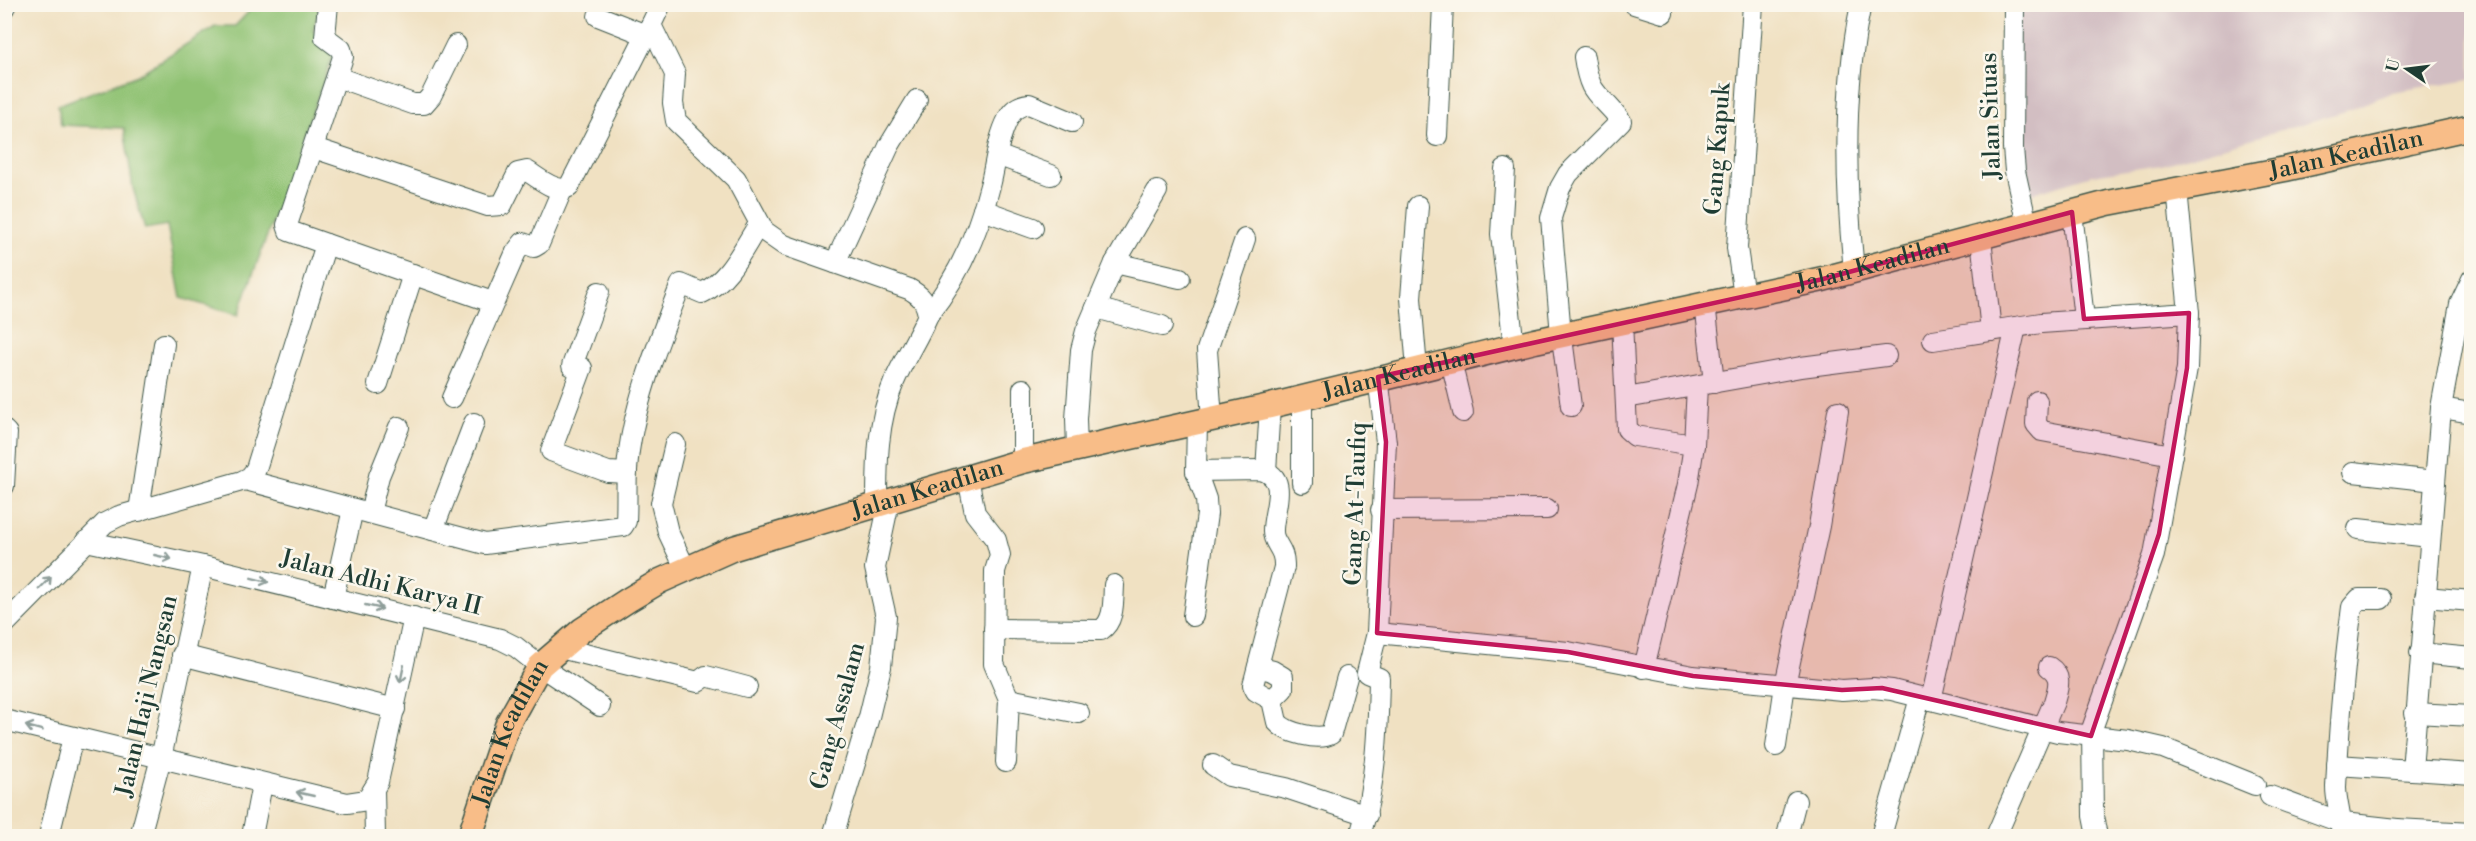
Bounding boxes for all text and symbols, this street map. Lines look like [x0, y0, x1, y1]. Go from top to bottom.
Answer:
north arrow [2377, 39, 2437, 99]
street label: Jalan Situas [1974, 52, 2008, 181]
text: U [2382, 57, 2405, 74]
street label: Gang Kapuk [1698, 81, 1738, 216]
street label: Jalan Keadilan [2265, 123, 2426, 187]
street label: Jalan Keadilan [1792, 231, 1953, 300]
street label: Jalan Keadilan [1318, 341, 1479, 408]
street label: Gang At-Taufiq [1338, 421, 1374, 586]
street label: Jalan Keadilan [847, 453, 1007, 527]
street label: Jalan Adhi Karya II [276, 543, 485, 623]
one-way arrow [153, 552, 173, 563]
one-way arrow [250, 574, 269, 586]
one-way arrow [38, 576, 53, 591]
street label: Jalan Haji Nangsan [109, 592, 185, 801]
one-way arrow [364, 602, 383, 614]
street label: Gang Assalam [804, 639, 872, 793]
street label: Jalan Keadilan [466, 654, 556, 811]
one-way arrow [396, 664, 407, 683]
one-way arrow [25, 721, 44, 733]
one-way arrow [296, 787, 315, 799]

